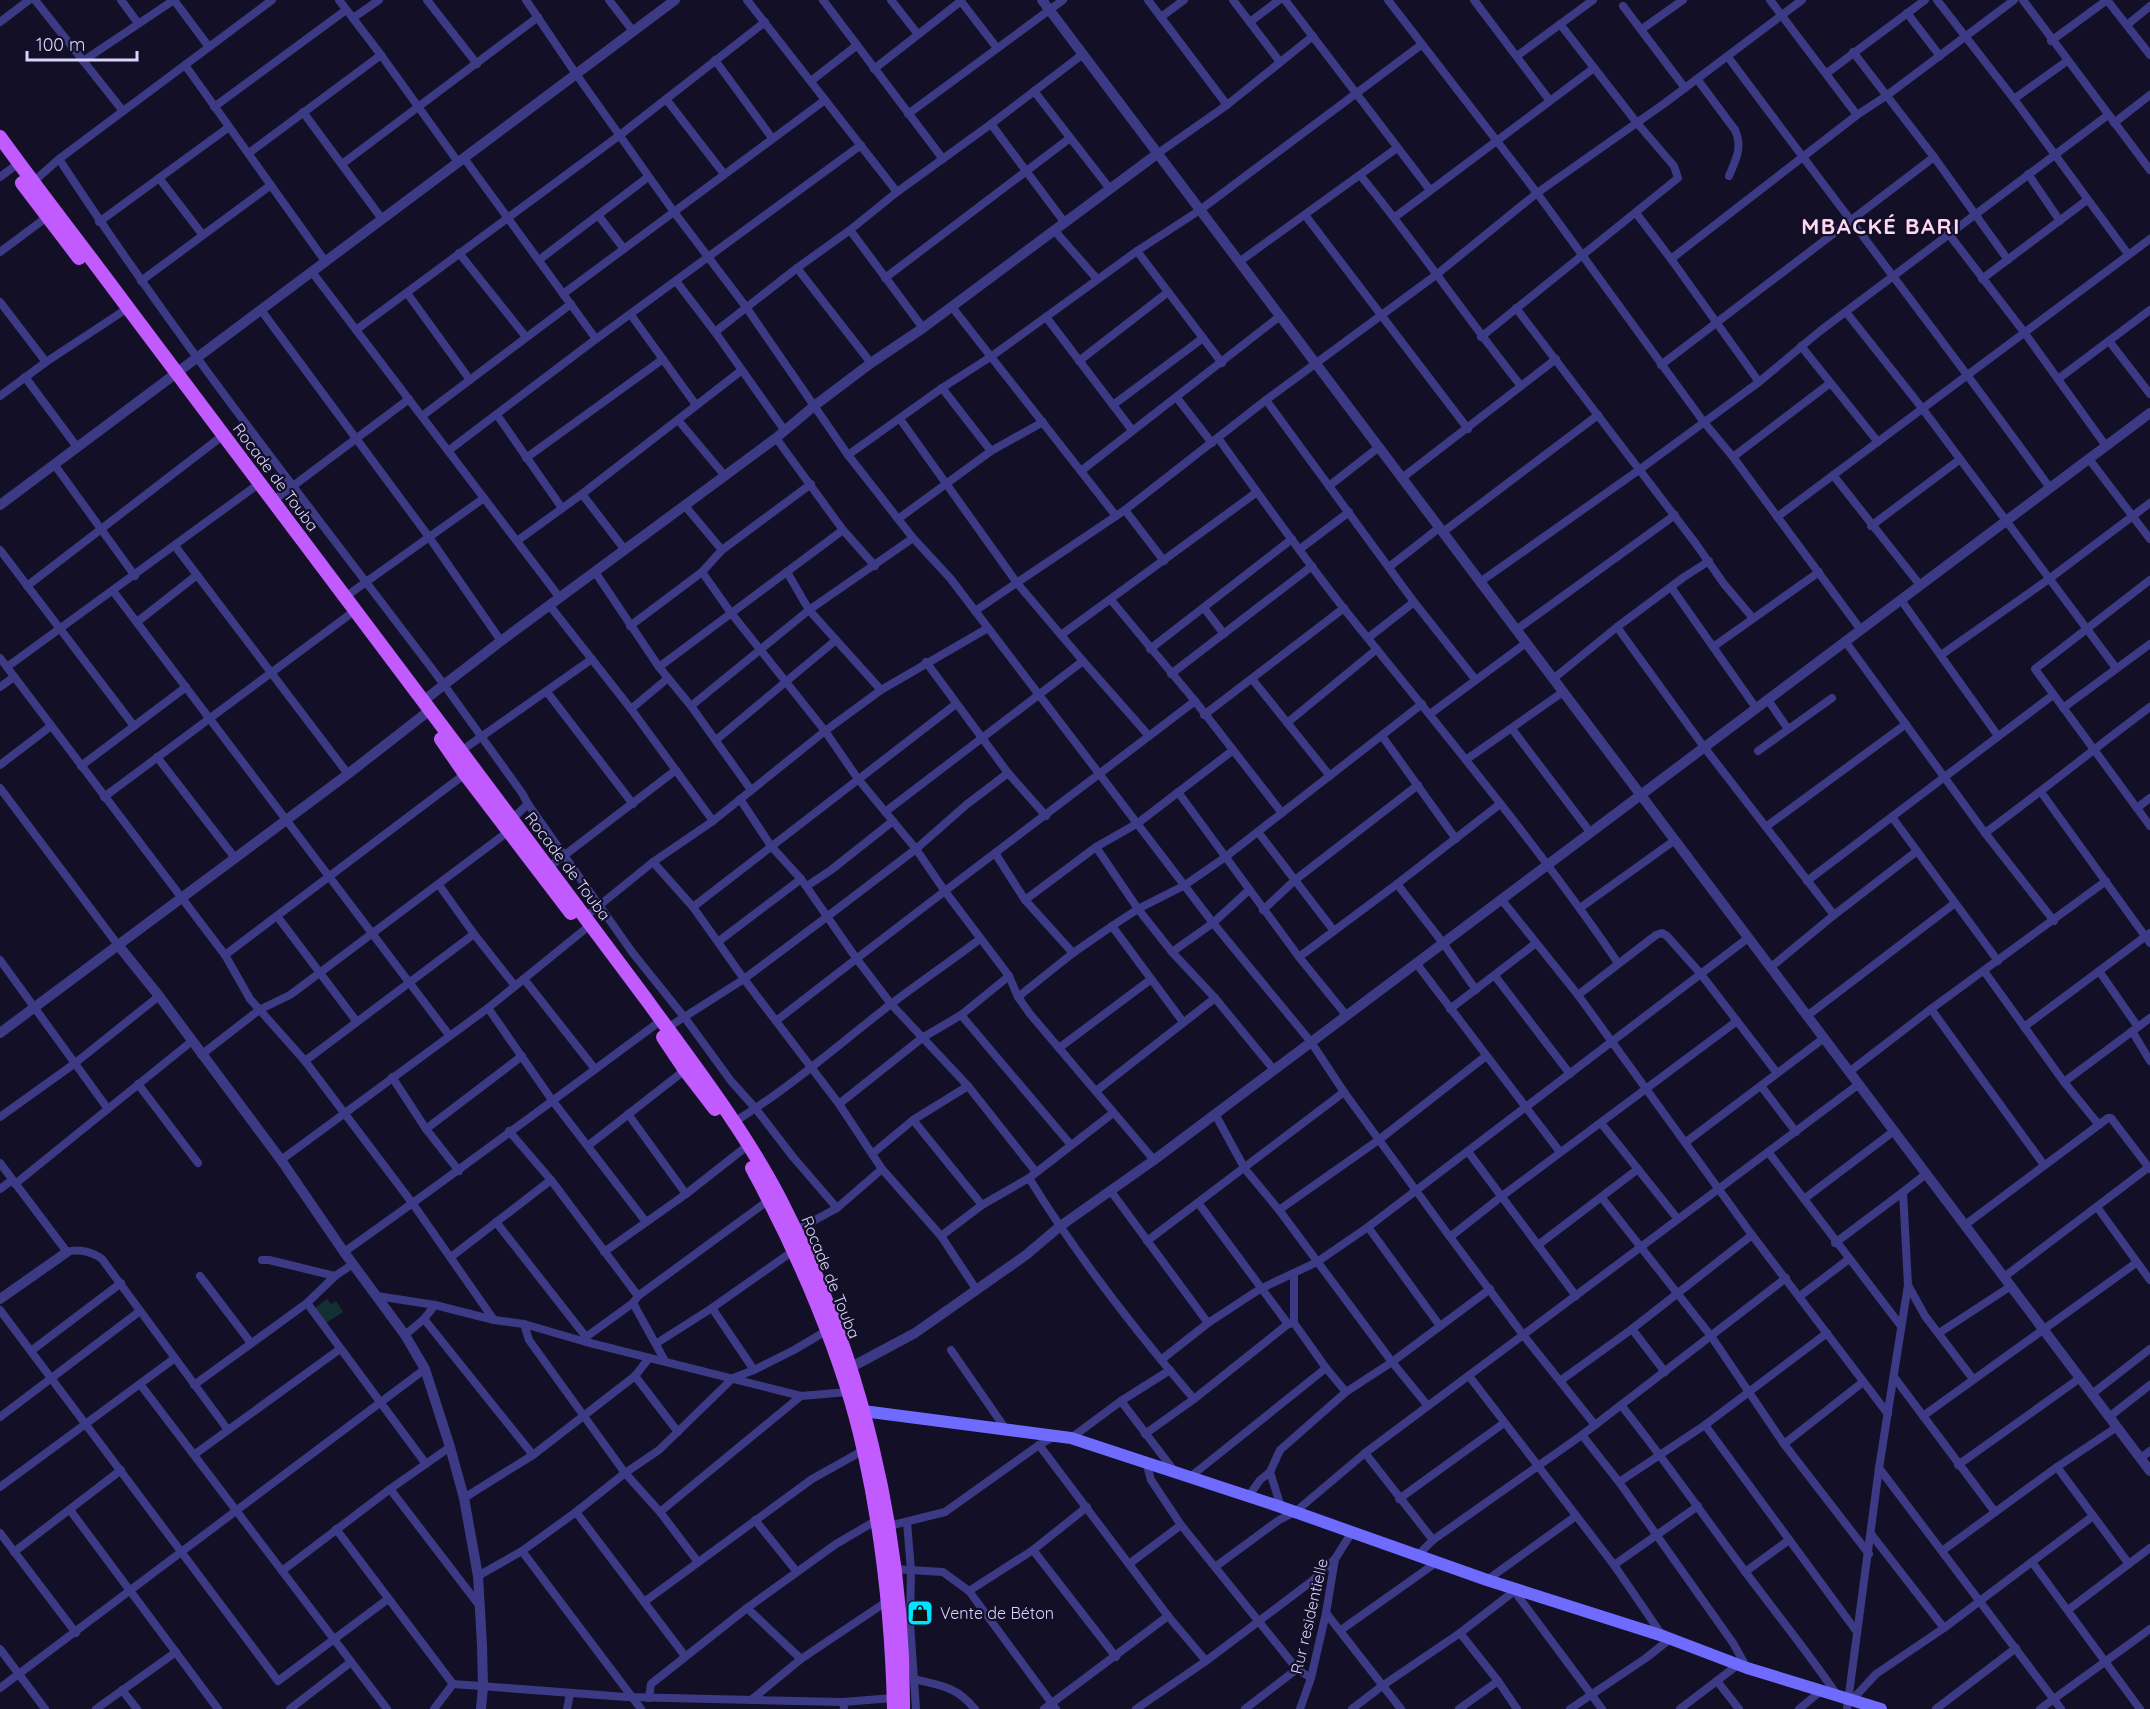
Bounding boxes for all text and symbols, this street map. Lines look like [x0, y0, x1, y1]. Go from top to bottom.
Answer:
scale bar [27, 24, 136, 62]
text: 100 m [36, 33, 85, 56]
district label: MBACKÉ BARI [1801, 212, 1961, 240]
street label: Rocade de Touba [229, 419, 323, 535]
street label: Rocade de Touba [521, 808, 615, 924]
street label: Rocade de Touba [797, 1213, 865, 1341]
street label: Rur residentielle [1286, 1556, 1332, 1676]
shop icon: Vente de Béton [905, 1598, 935, 1628]
place label: Vente de Béton [940, 1603, 1054, 1623]

